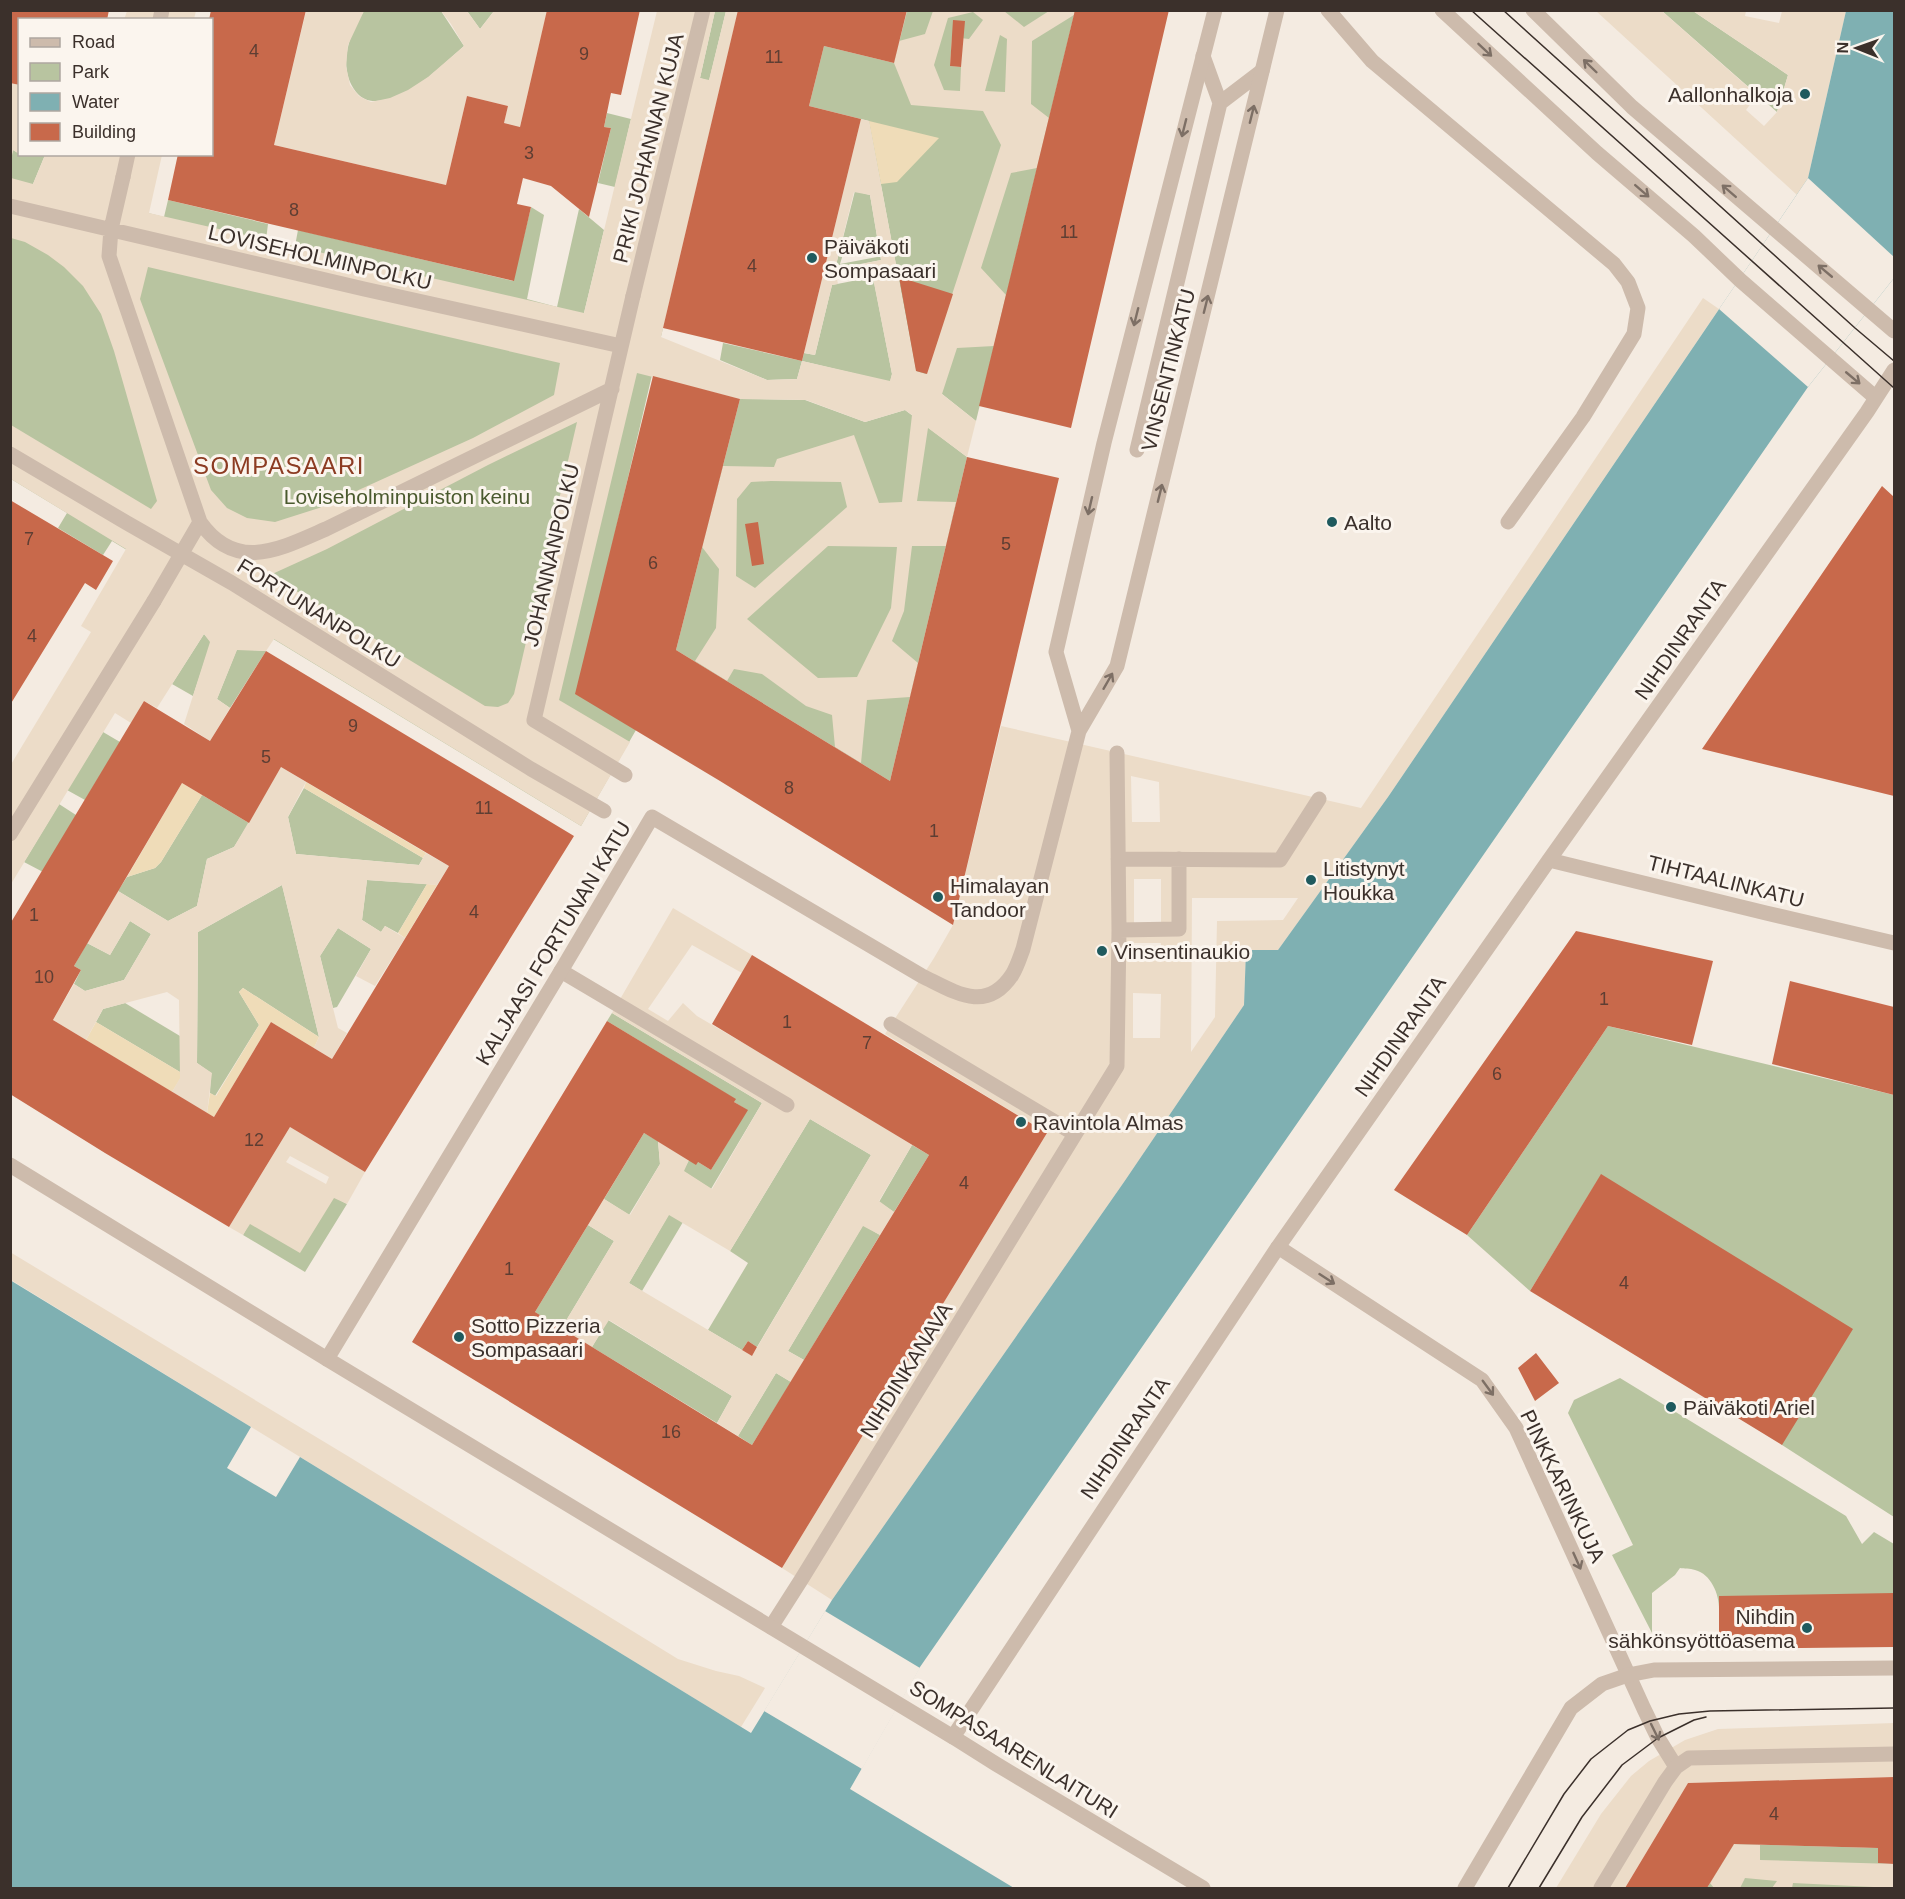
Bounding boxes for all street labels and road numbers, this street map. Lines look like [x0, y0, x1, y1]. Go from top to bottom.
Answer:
street label: PRIKI JOHANNAN KUJA [608, 31, 688, 265]
street label: LOVISEHOLMINPOLKU [206, 220, 434, 294]
street label: VINSENTINKATU [1137, 286, 1199, 454]
street label: JOHANNANPOLKU [519, 461, 583, 649]
street label: FORTUNANPOLKU [233, 554, 405, 672]
street label: NIHDINRANTA [1630, 574, 1730, 704]
street label: KALJAASI FORTUNAN KATU [471, 817, 635, 1069]
street label: TIHTAALINKATU [1645, 850, 1807, 912]
street label: NIHDINRANTA [1350, 971, 1450, 1101]
street label: NIHDINKANAVA [855, 1298, 957, 1442]
street label: NIHDINRANTA [1076, 1373, 1174, 1503]
street label: PINKKARINKUJA [1516, 1406, 1610, 1566]
street label: SOMPASAARENLAITURI [906, 1675, 1122, 1823]

